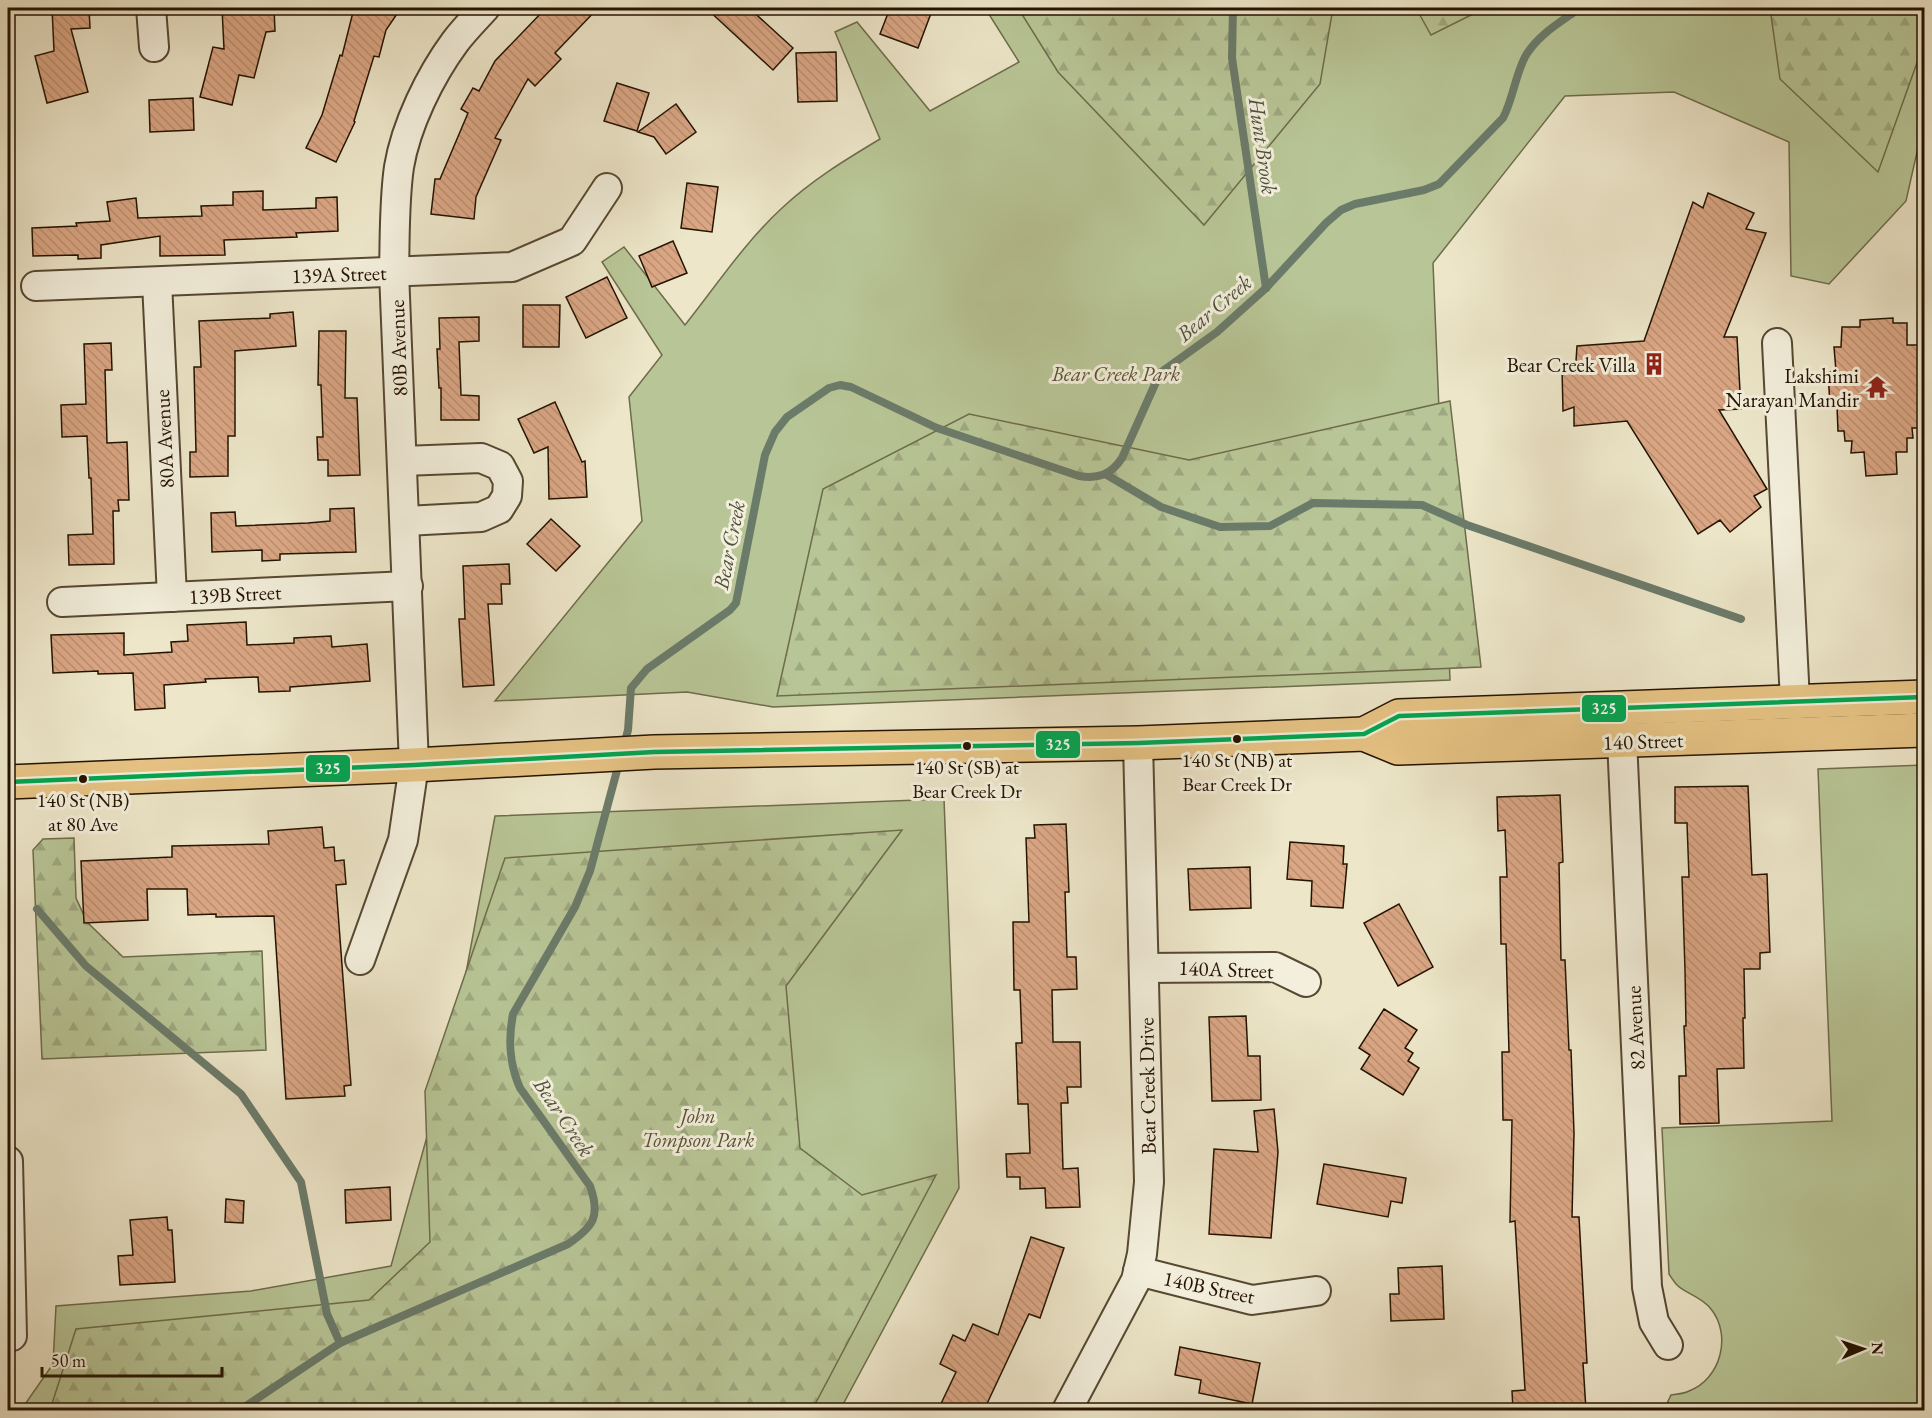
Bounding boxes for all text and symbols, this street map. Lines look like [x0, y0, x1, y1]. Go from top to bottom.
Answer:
water label: Hunt Brook [1242, 95, 1284, 196]
street label: 139A Street [291, 259, 387, 289]
water label: Bear Creek [1169, 268, 1258, 349]
street label: 80B Avenue [383, 299, 413, 397]
place label: Bear Creek Villa [1506, 351, 1637, 378]
building icon: Bear Creek Villa [1641, 351, 1667, 377]
park label: Bear Creek Park [1051, 360, 1181, 387]
place label: Lakshimi Narayan Mandir [1726, 362, 1859, 413]
temple icon: Lakshimi Narayan Mandir [1864, 374, 1890, 400]
street label: 80A Avenue [148, 389, 180, 489]
water label: Bear Creek [706, 498, 752, 593]
street label: 139B Street [188, 578, 282, 610]
line badge: 325 [1581, 694, 1627, 723]
text: 325 [1591, 698, 1617, 719]
street label: 140 Street [1602, 726, 1684, 756]
line badge: 325 [1035, 730, 1081, 759]
marker: 140 St (NB) at Bear Creek Dr [1231, 733, 1243, 745]
text: 325 [1045, 734, 1071, 755]
marker: 140 St (SB) at Bear Creek Dr [961, 740, 973, 752]
place label: 140 St (NB) at Bear Creek Dr [1182, 747, 1293, 797]
line badge: 325 [305, 754, 351, 783]
place label: 140 St (SB) at Bear Creek Dr [912, 754, 1022, 804]
text: 325 [315, 758, 341, 779]
marker: 140 St (NB) at 80 Ave [77, 773, 89, 785]
place label: 140 St (NB) at 80 Ave [37, 787, 129, 837]
street label: 140A Street [1178, 954, 1274, 984]
street label: 82 Avenue [1619, 985, 1651, 1071]
street label: Bear Creek Drive [1132, 1017, 1162, 1155]
water label: Bear Creek [526, 1071, 601, 1162]
park label: John Tompson Park [642, 1102, 755, 1153]
street label: 140B Street [1161, 1264, 1258, 1310]
north arrow [1833, 1319, 1893, 1379]
scale bar [42, 1340, 222, 1378]
text: N [1867, 1342, 1888, 1355]
text: 50 m [51, 1349, 86, 1372]

